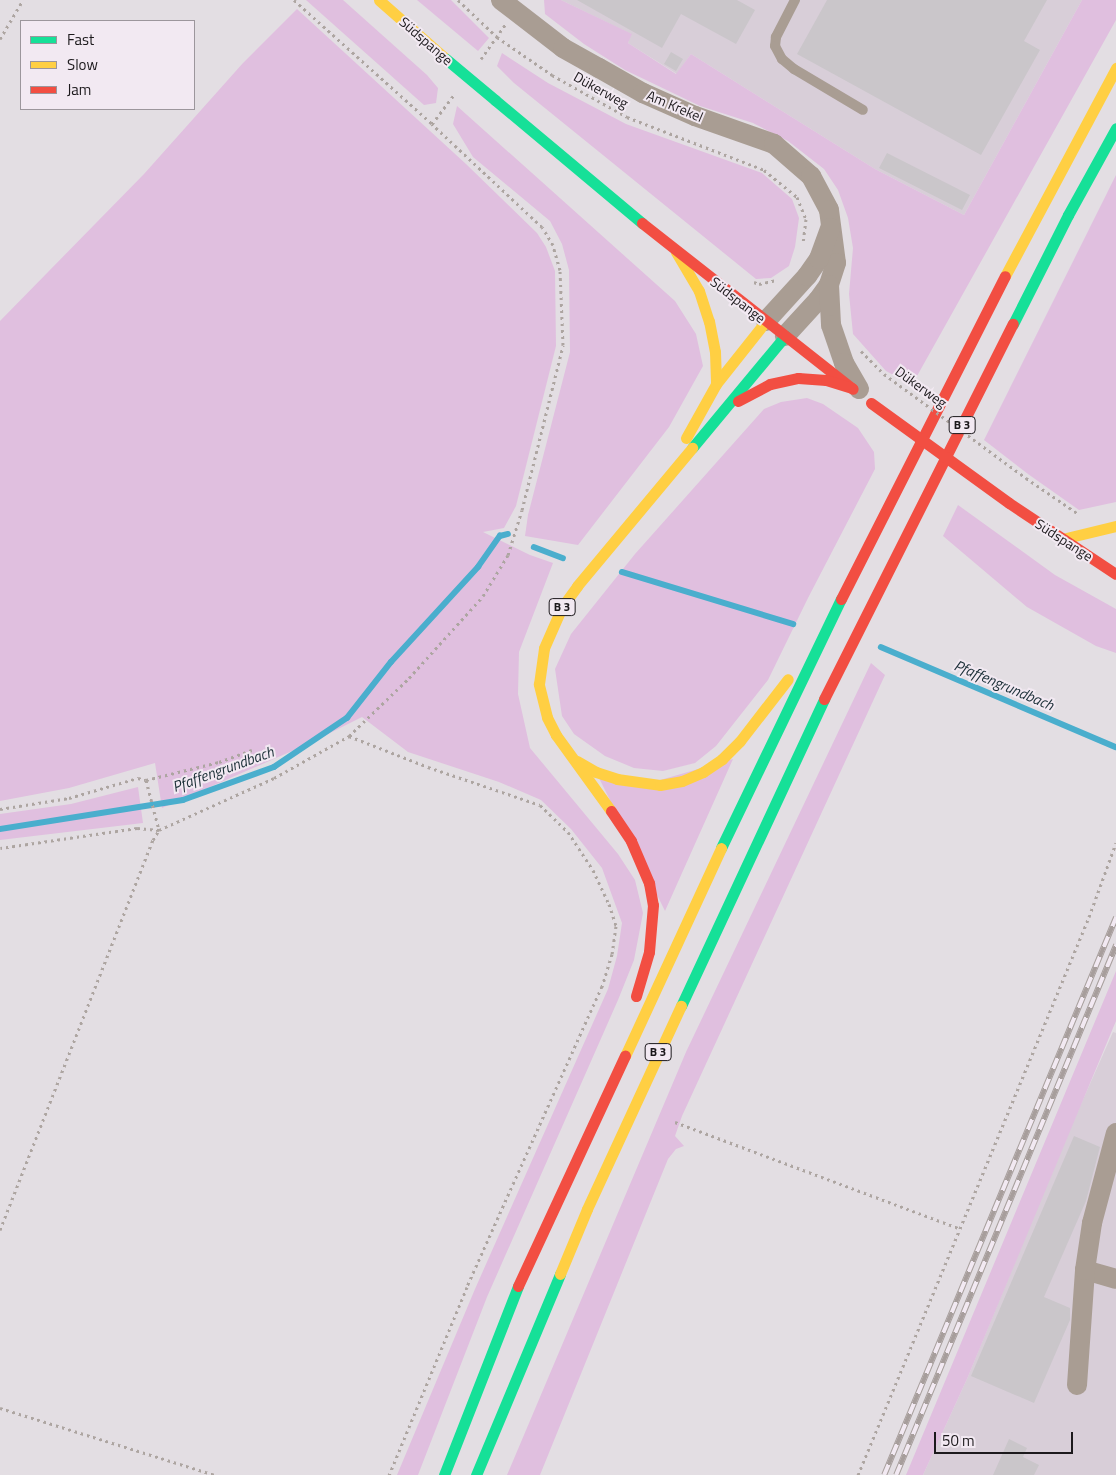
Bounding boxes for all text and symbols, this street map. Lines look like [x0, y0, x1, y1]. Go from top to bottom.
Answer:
street label: Südspange [396, 13, 456, 69]
legend [20, 20, 195, 110]
text: Fast [67, 28, 94, 51]
text: Slow [67, 53, 98, 76]
street label: Dükerweg [571, 68, 631, 112]
text: Jam [67, 78, 91, 101]
street label: Am Krekel [644, 87, 706, 125]
street label: Südspange [707, 273, 769, 327]
street label: Dükerweg [892, 363, 950, 411]
road number: B 3 [948, 416, 976, 434]
street label: Südspange [1032, 515, 1096, 565]
road number: B 3 [548, 598, 576, 616]
water label: Pfaffengrundbach [951, 656, 1057, 714]
water label: Pfaffengrundbach [170, 742, 276, 796]
road number: B 3 [644, 1042, 672, 1062]
scale bar [936, 1422, 1075, 1454]
text: 50 m [942, 1429, 975, 1452]

